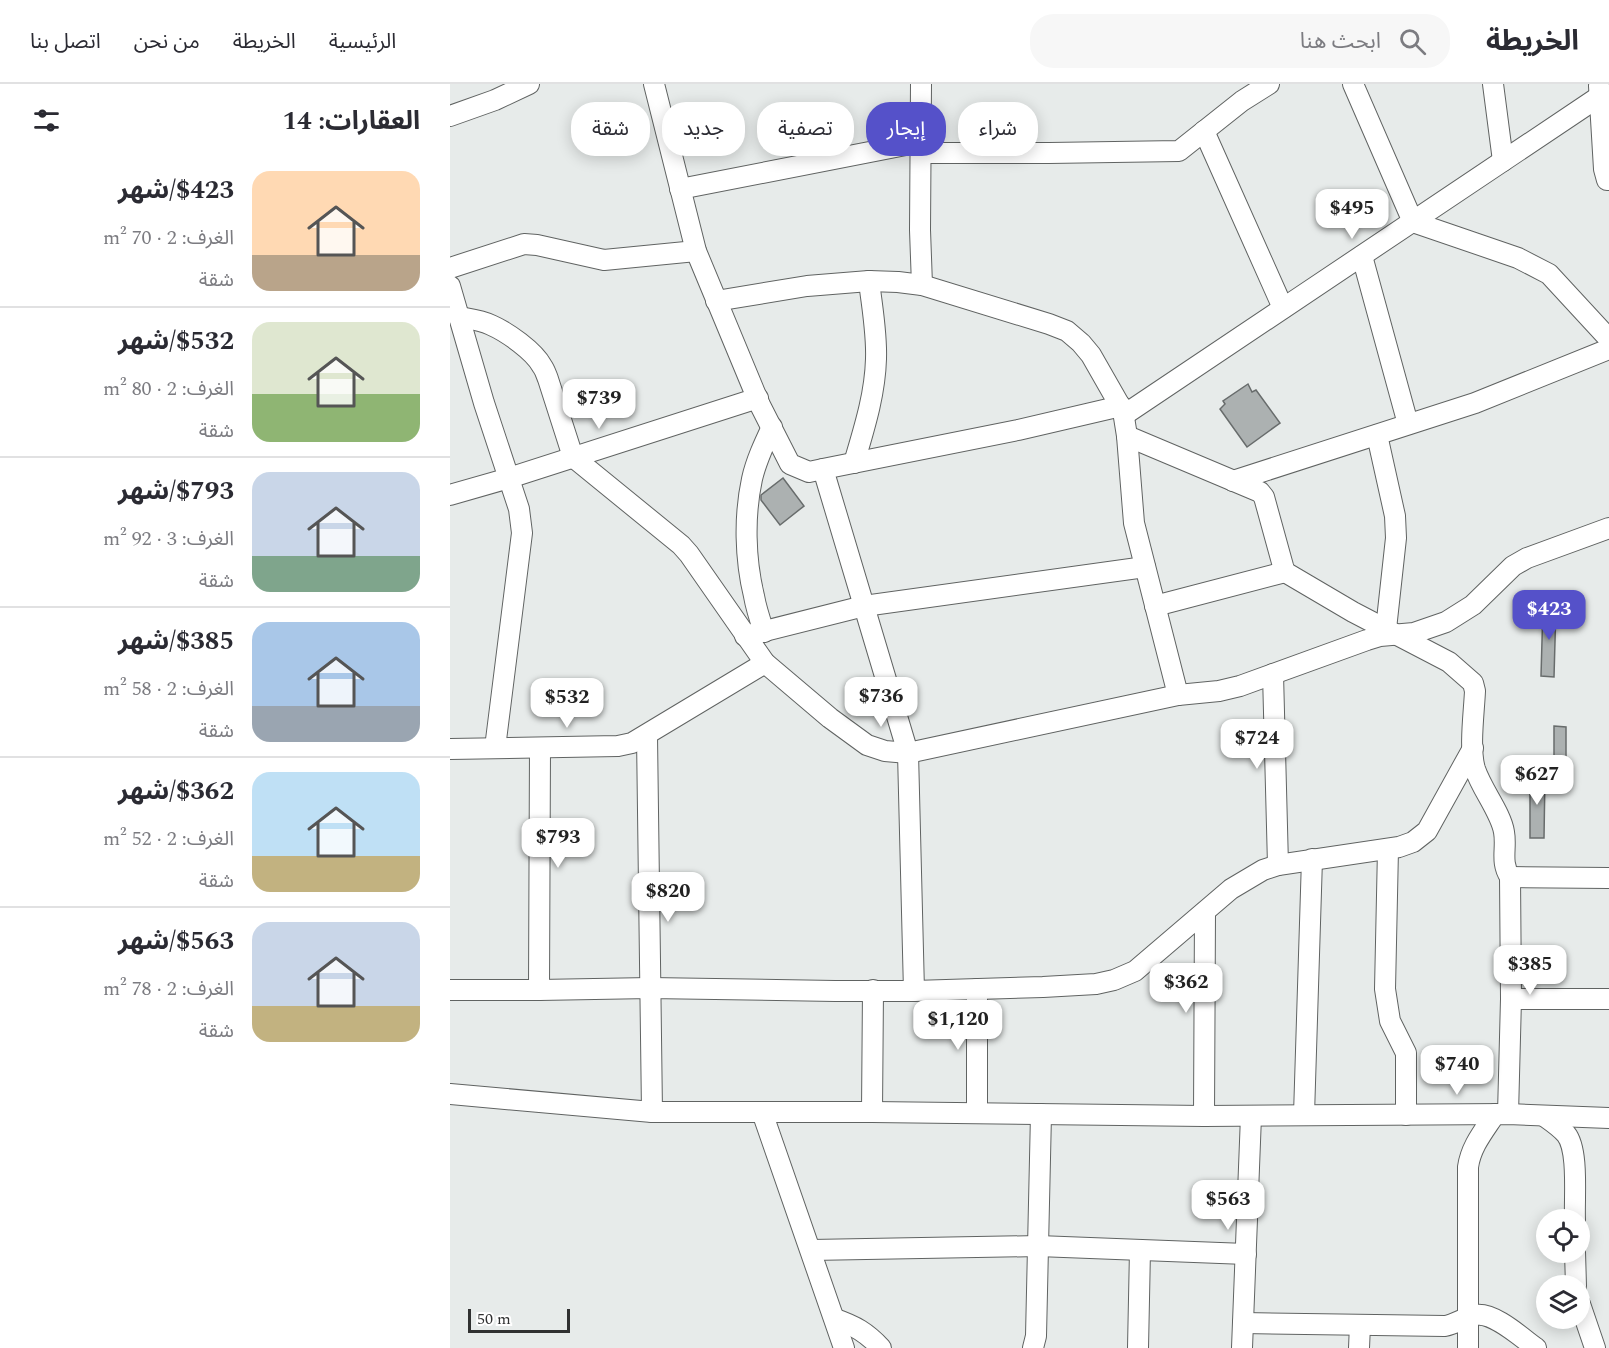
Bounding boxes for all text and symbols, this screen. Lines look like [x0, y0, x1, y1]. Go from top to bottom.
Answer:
search box [1030, 14, 1450, 68]
text: الخريطة [1486, 20, 1579, 63]
text: ابحث هنا [1300, 25, 1381, 58]
icon: search [1396, 25, 1429, 58]
text: اتصل بنا [30, 26, 101, 58]
text: من نحن [134, 26, 200, 58]
text: الخريطة [233, 26, 296, 58]
text: الرئيسية [329, 26, 396, 58]
text: العقارات: 14 [282, 101, 420, 141]
chip: شقة [571, 102, 650, 156]
chip: جديد [662, 102, 745, 156]
chip: تصفية [757, 102, 854, 156]
chip: إيجار [866, 102, 946, 156]
chip: شراء [958, 102, 1038, 156]
icon: filters [30, 104, 63, 137]
text: $423/شهر [118, 170, 234, 210]
pin: $495 [1316, 189, 1388, 240]
text: $495 [1330, 193, 1374, 223]
icon: home [300, 195, 372, 267]
text: الغرف: 2 · 70 m² [103, 223, 234, 253]
text: شقة [199, 265, 234, 295]
text: $532/شهر [118, 321, 234, 361]
icon: home [300, 346, 372, 418]
text: الغرف: 2 · 80 m² [103, 374, 234, 404]
pin: $739 [563, 379, 635, 430]
text: $739 [577, 383, 621, 413]
text: شقة [199, 416, 234, 446]
text: $793/شهر [118, 471, 234, 511]
icon: home [300, 496, 372, 568]
text: الغرف: 3 · 92 m² [103, 524, 234, 554]
text: شقة [199, 566, 234, 596]
pin: $423 [1513, 590, 1585, 641]
text: $423 [1527, 594, 1571, 624]
text: $385/شهر [118, 621, 234, 661]
icon: home [300, 646, 372, 718]
text: الغرف: 2 · 58 m² [103, 674, 234, 704]
pin: $736 [845, 677, 917, 728]
pin: $532 [531, 678, 603, 729]
text: $736 [859, 681, 903, 711]
text: $532 [545, 682, 589, 712]
text: شقة [199, 716, 234, 746]
pin: $724 [1221, 719, 1293, 770]
text: $724 [1235, 723, 1279, 753]
pin: $627 [1501, 755, 1573, 806]
text: $627 [1515, 759, 1559, 789]
text: $362/شهر [118, 771, 234, 811]
icon: home [300, 796, 372, 868]
pin: $793 [522, 818, 594, 869]
text: $793 [536, 822, 580, 852]
text: الغرف: 2 · 52 m² [103, 824, 234, 854]
text: شقة [199, 866, 234, 896]
pin: $820 [632, 872, 704, 923]
text: $820 [646, 876, 690, 906]
text: $563/شهر [118, 921, 234, 961]
pin: $385 [1494, 945, 1566, 996]
icon: home [300, 946, 372, 1018]
text: $385 [1508, 949, 1552, 979]
pin: $362 [1150, 963, 1222, 1014]
text: $362 [1164, 967, 1208, 997]
text: الغرف: 2 · 78 m² [103, 974, 234, 1004]
pin: $1,120 [909, 1000, 1007, 1051]
text: $1,120 [927, 1004, 989, 1034]
text: شقة [199, 1016, 234, 1046]
pin: $740 [1421, 1045, 1493, 1096]
text: $740 [1435, 1049, 1479, 1079]
pin: $563 [1192, 1180, 1264, 1231]
text: $563 [1206, 1184, 1250, 1214]
map controls [1536, 1209, 1590, 1329]
button: locate [1536, 1209, 1590, 1263]
button: layers [1536, 1275, 1590, 1329]
scale bar [468, 1306, 570, 1334]
text: 50 m [477, 1307, 511, 1331]

